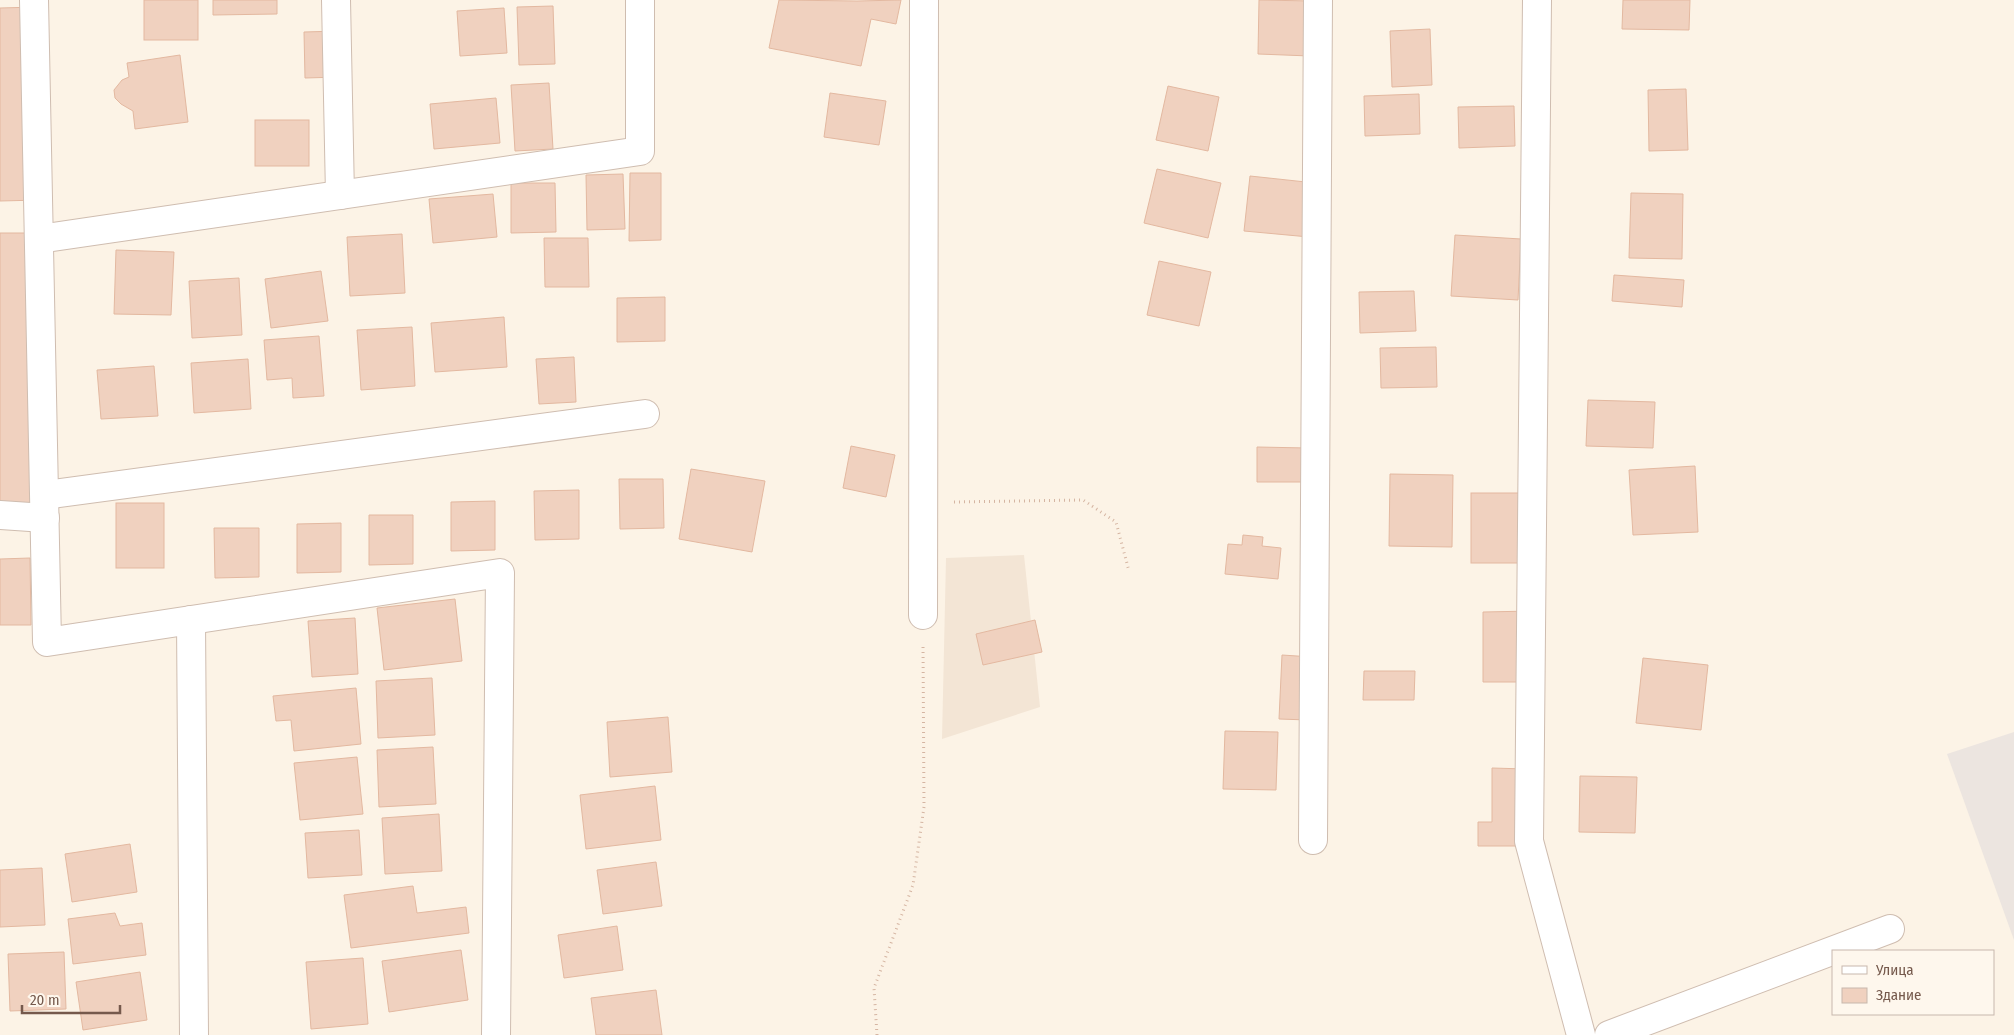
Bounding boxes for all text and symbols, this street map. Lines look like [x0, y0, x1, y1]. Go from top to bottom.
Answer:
legend [1832, 950, 1994, 1015]
text: Улица [1875, 961, 1914, 979]
scale bar [22, 982, 120, 1014]
text: Здание [1876, 986, 1922, 1004]
text: 20 m [30, 991, 60, 1009]

